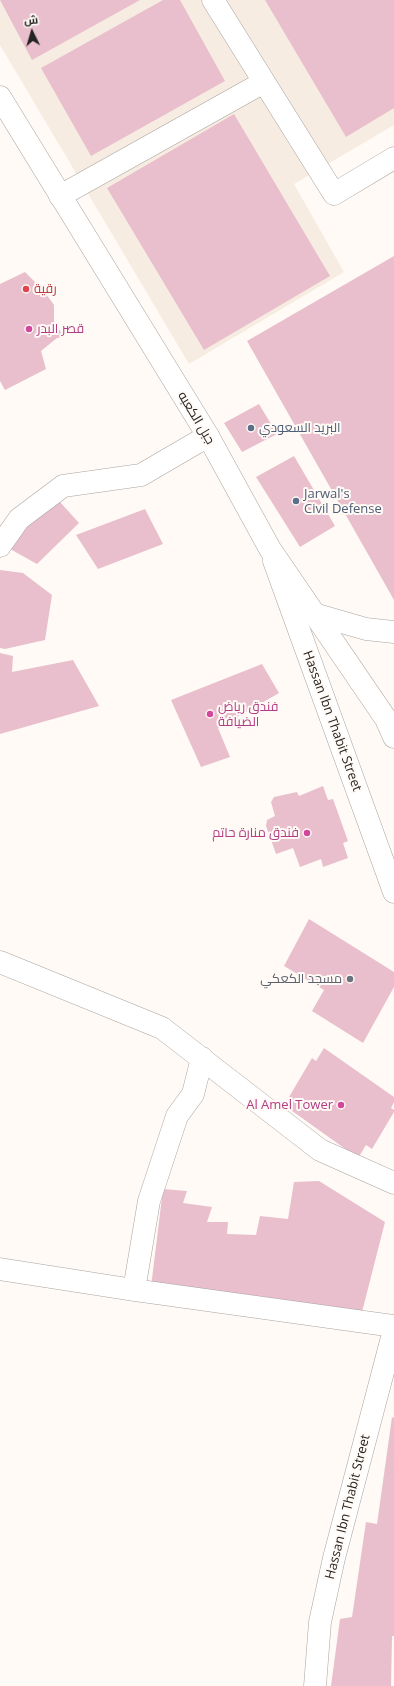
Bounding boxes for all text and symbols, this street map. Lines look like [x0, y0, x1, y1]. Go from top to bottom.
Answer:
text: ش [23, 11, 39, 28]
north arrow [12, 12, 52, 52]
place label: رقية [34, 281, 57, 297]
marker: رقية [21, 284, 31, 294]
place label: قصر البدر [37, 321, 84, 337]
marker: قصر البدر [24, 324, 34, 334]
street label: جبل الكعبه [174, 389, 218, 447]
place label: البريد السعودي [259, 420, 341, 436]
marker: البريد السعودي [246, 423, 256, 433]
place label: Jarwal's Civil Defense [304, 486, 382, 517]
marker: Jarwal's Civil Defense [291, 496, 301, 506]
street label: Hassan Ibn Thabit Street [299, 649, 365, 793]
place label: فندق رياض الضيافة [218, 699, 279, 730]
marker: فندق رياض الضيافة [205, 709, 215, 719]
place label: فندق منارة حاتم [212, 825, 299, 841]
marker: فندق منارة حاتم [302, 828, 312, 838]
place label: مسجد الكعكي [260, 971, 342, 987]
marker: مسجد الكعكي [345, 974, 355, 984]
place label: Al Amel Tower [246, 1097, 333, 1113]
marker: Al Amel Tower [336, 1100, 346, 1110]
street label: Hassan Ibn Thabit Street [322, 1433, 374, 1581]

